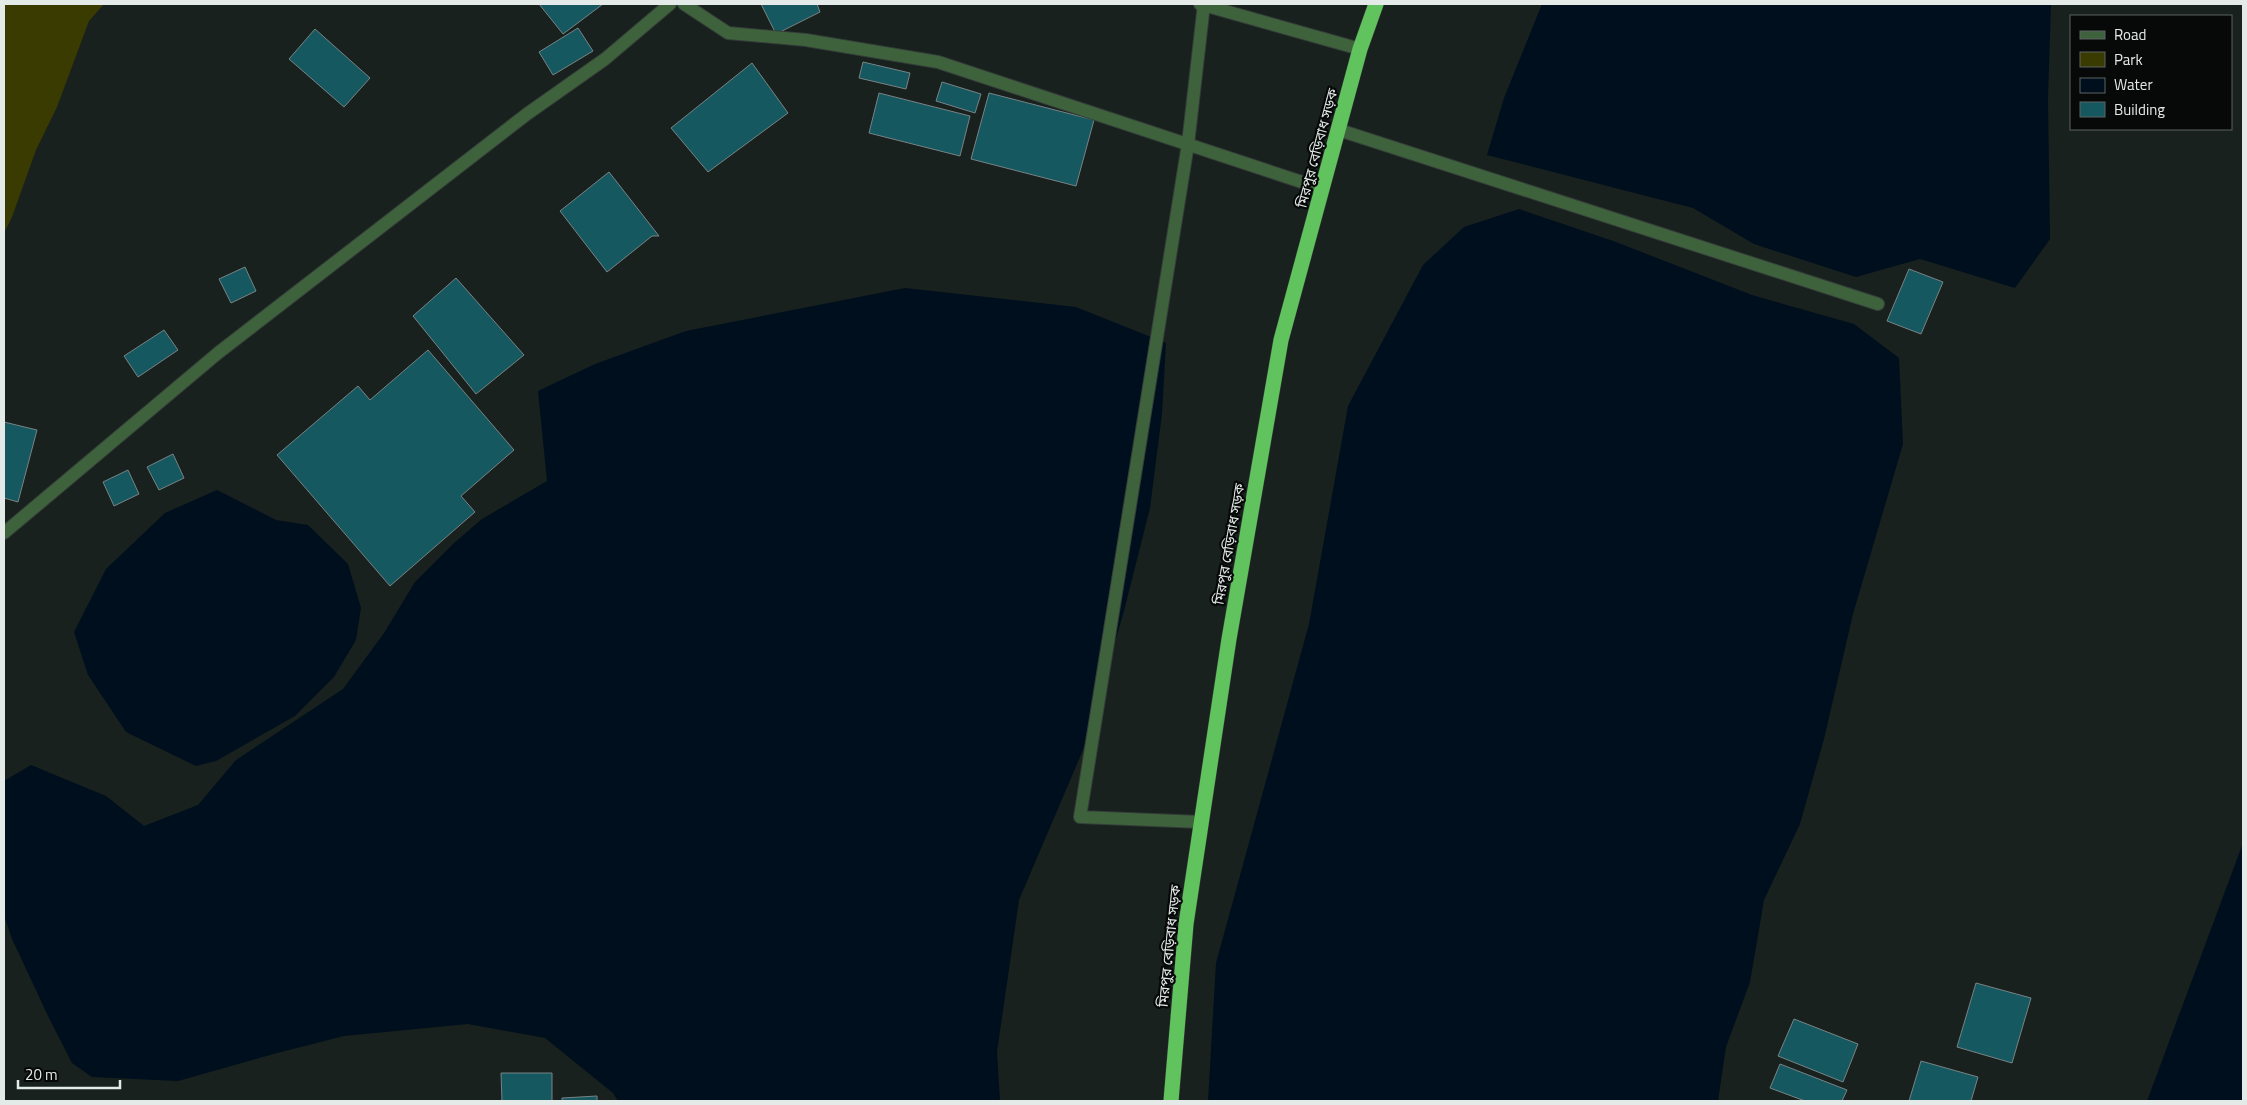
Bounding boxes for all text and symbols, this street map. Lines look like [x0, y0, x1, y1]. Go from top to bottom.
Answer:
legend [2070, 15, 2232, 130]
text: Road [2114, 23, 2146, 46]
text: Park [2114, 48, 2143, 71]
text: Water [2114, 73, 2153, 96]
street label: মিরপুর বেড়িবাধ সড়ক [1290, 85, 1343, 211]
text: Building [2114, 98, 2165, 121]
street label: মিরপুর বেড়িবাধ সড়ক [1207, 481, 1250, 607]
street label: মিরপুর বেড়িবাধ সড়ক [1152, 883, 1185, 1009]
scale bar [18, 1058, 120, 1090]
text: 20 m [25, 1063, 58, 1086]

